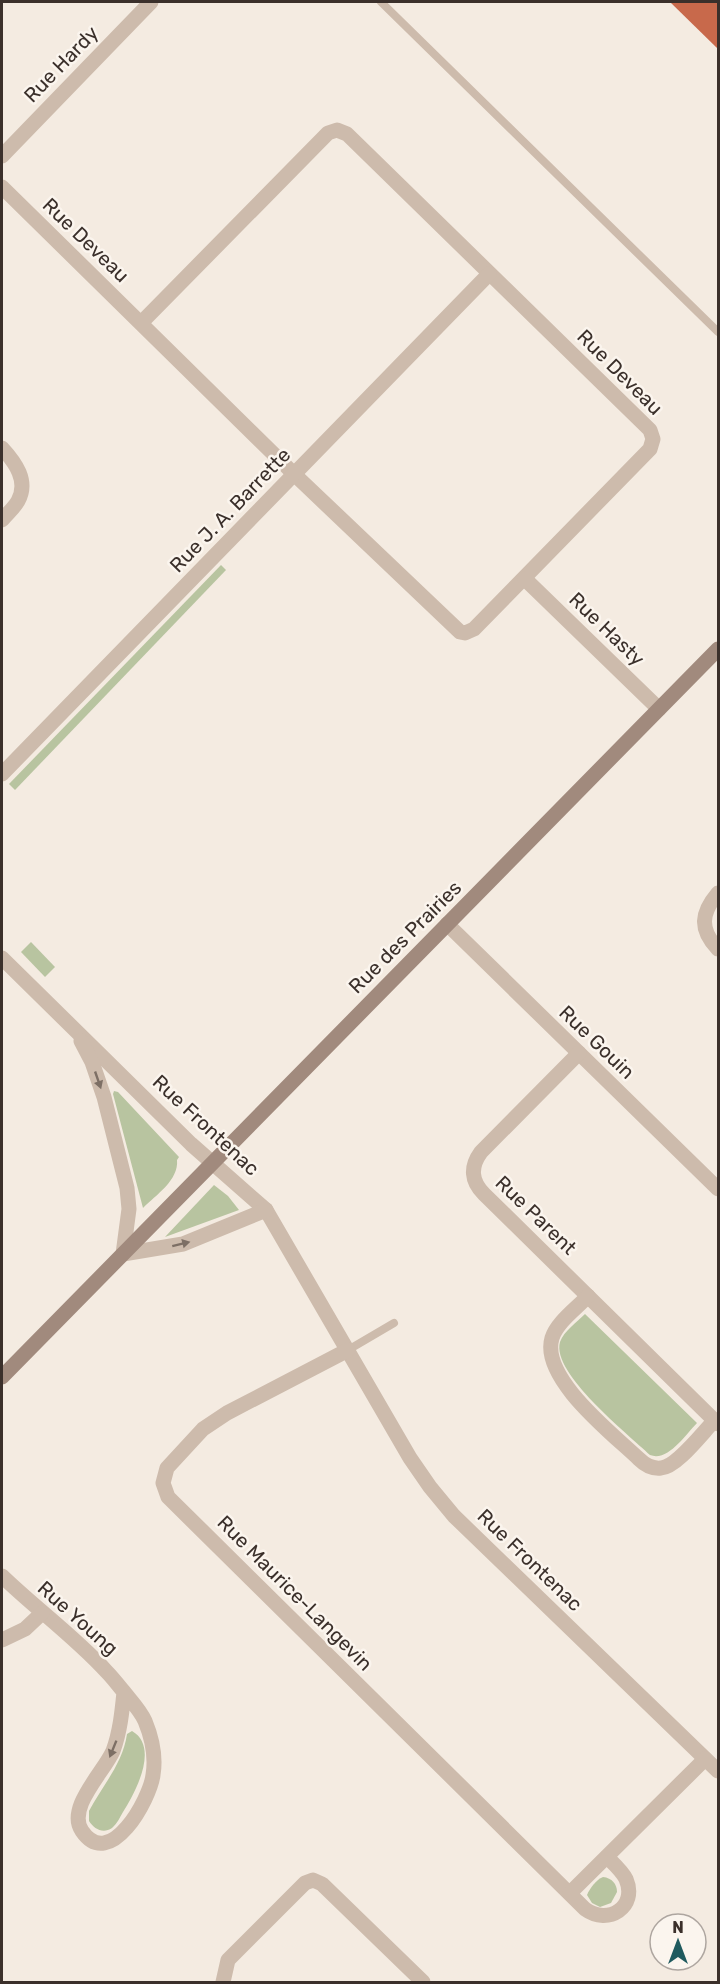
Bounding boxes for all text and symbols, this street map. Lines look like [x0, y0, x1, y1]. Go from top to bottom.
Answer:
street label: Rue Hardy [19, 21, 103, 107]
street label: Rue Deveau [38, 193, 134, 287]
street label: Rue Deveau [572, 324, 668, 420]
street label: Rue J. A. Barrette [165, 443, 295, 577]
street label: Rue Hasty [564, 587, 650, 671]
street label: Rue des Prairies [344, 876, 466, 998]
street label: Rue Gouin [554, 1000, 640, 1084]
street label: Rue Frontenac [148, 1070, 264, 1180]
one-way arrow [94, 1071, 103, 1089]
street label: Rue Parent [491, 1170, 582, 1260]
one-way arrow [171, 1238, 190, 1248]
street label: Rue Frontenac [472, 1504, 588, 1616]
street label: Rue Maurice-Langevin [212, 1510, 378, 1676]
street label: Rue Young [33, 1576, 123, 1660]
one-way arrow [108, 1741, 118, 1759]
north arrow [648, 1912, 708, 1972]
text: N [672, 1918, 684, 1937]

